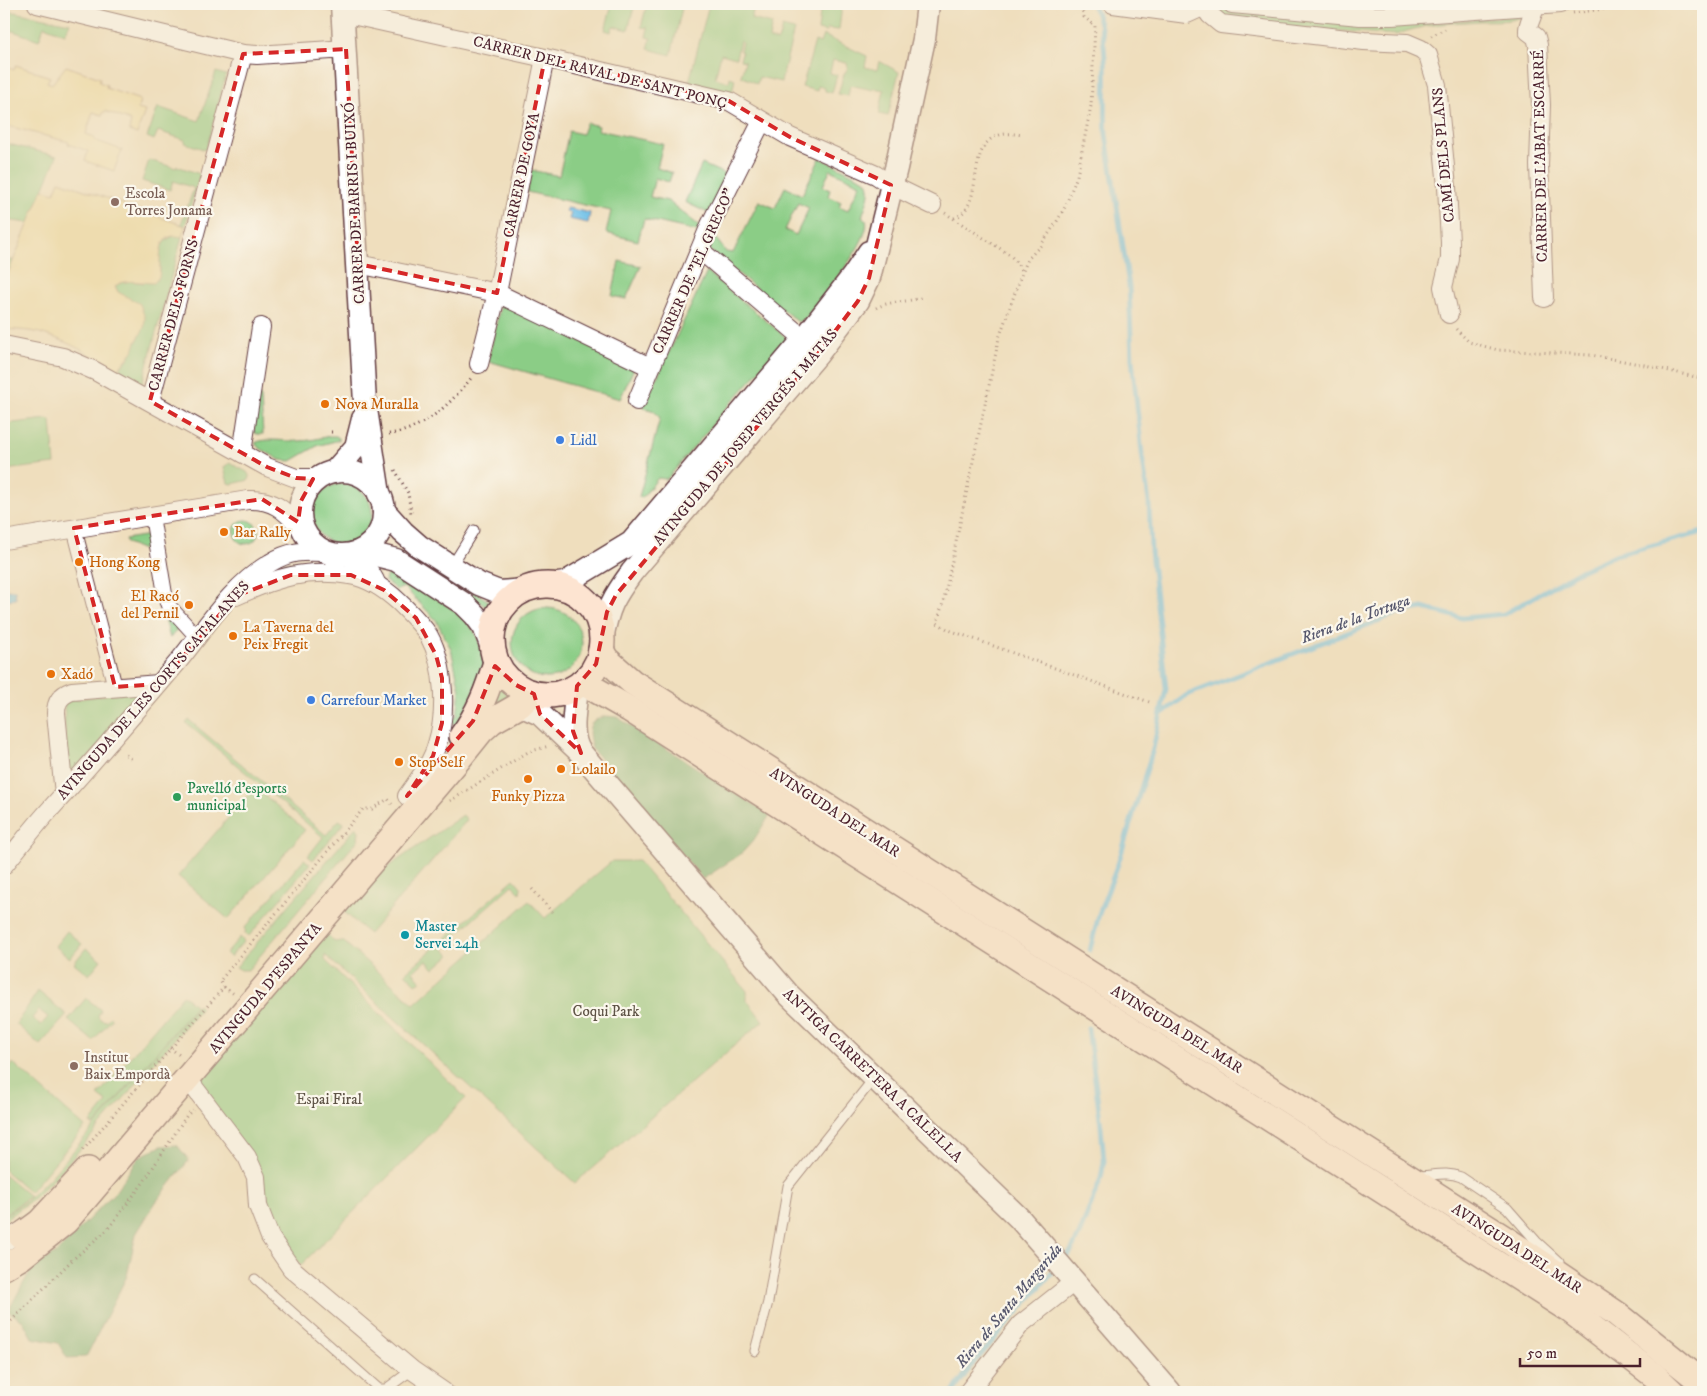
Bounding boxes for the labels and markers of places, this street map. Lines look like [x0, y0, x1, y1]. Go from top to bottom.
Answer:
place label: Escola Torres Jonama [125, 184, 213, 220]
marker: Escola Torres Jonama [109, 196, 121, 208]
place label: Nova Muralla [335, 395, 419, 414]
marker: Nova Muralla [319, 398, 331, 410]
place label: Lidl [570, 431, 597, 450]
marker: Lidl [554, 434, 566, 446]
place label: Bar Rally [234, 523, 292, 542]
marker: Bar Rally [218, 526, 230, 538]
place label: Hong Kong [89, 553, 161, 572]
marker: Hong Kong [73, 556, 85, 568]
place label: El Racó del Pernil [121, 587, 179, 623]
marker: El Racó del Pernil [183, 599, 195, 611]
place label: La Taverna del Peix Fregit [243, 618, 334, 654]
marker: La Taverna del Peix Fregit [227, 630, 239, 642]
place label: Xadó [61, 665, 93, 684]
marker: Xadó [45, 668, 57, 680]
place label: Carrefour Market [321, 691, 427, 710]
marker: Carrefour Market [305, 694, 317, 706]
place label: Stop Self [409, 753, 465, 772]
marker: Stop Self [393, 756, 405, 768]
place label: Lolailo [571, 760, 616, 779]
marker: Lolailo [555, 763, 567, 775]
marker: Funky Pizza [522, 773, 534, 785]
place label: Pavelló d'esports municipal [187, 779, 287, 815]
place label: Funky Pizza [491, 787, 565, 806]
marker: Pavelló d'esports municipal [171, 791, 183, 803]
place label: Master Servei 24h [415, 917, 479, 953]
marker: Master Servei 24h [399, 929, 411, 941]
place label: Institut Baix Empordà [84, 1048, 171, 1084]
marker: Institut Baix Empordà [68, 1060, 80, 1072]

